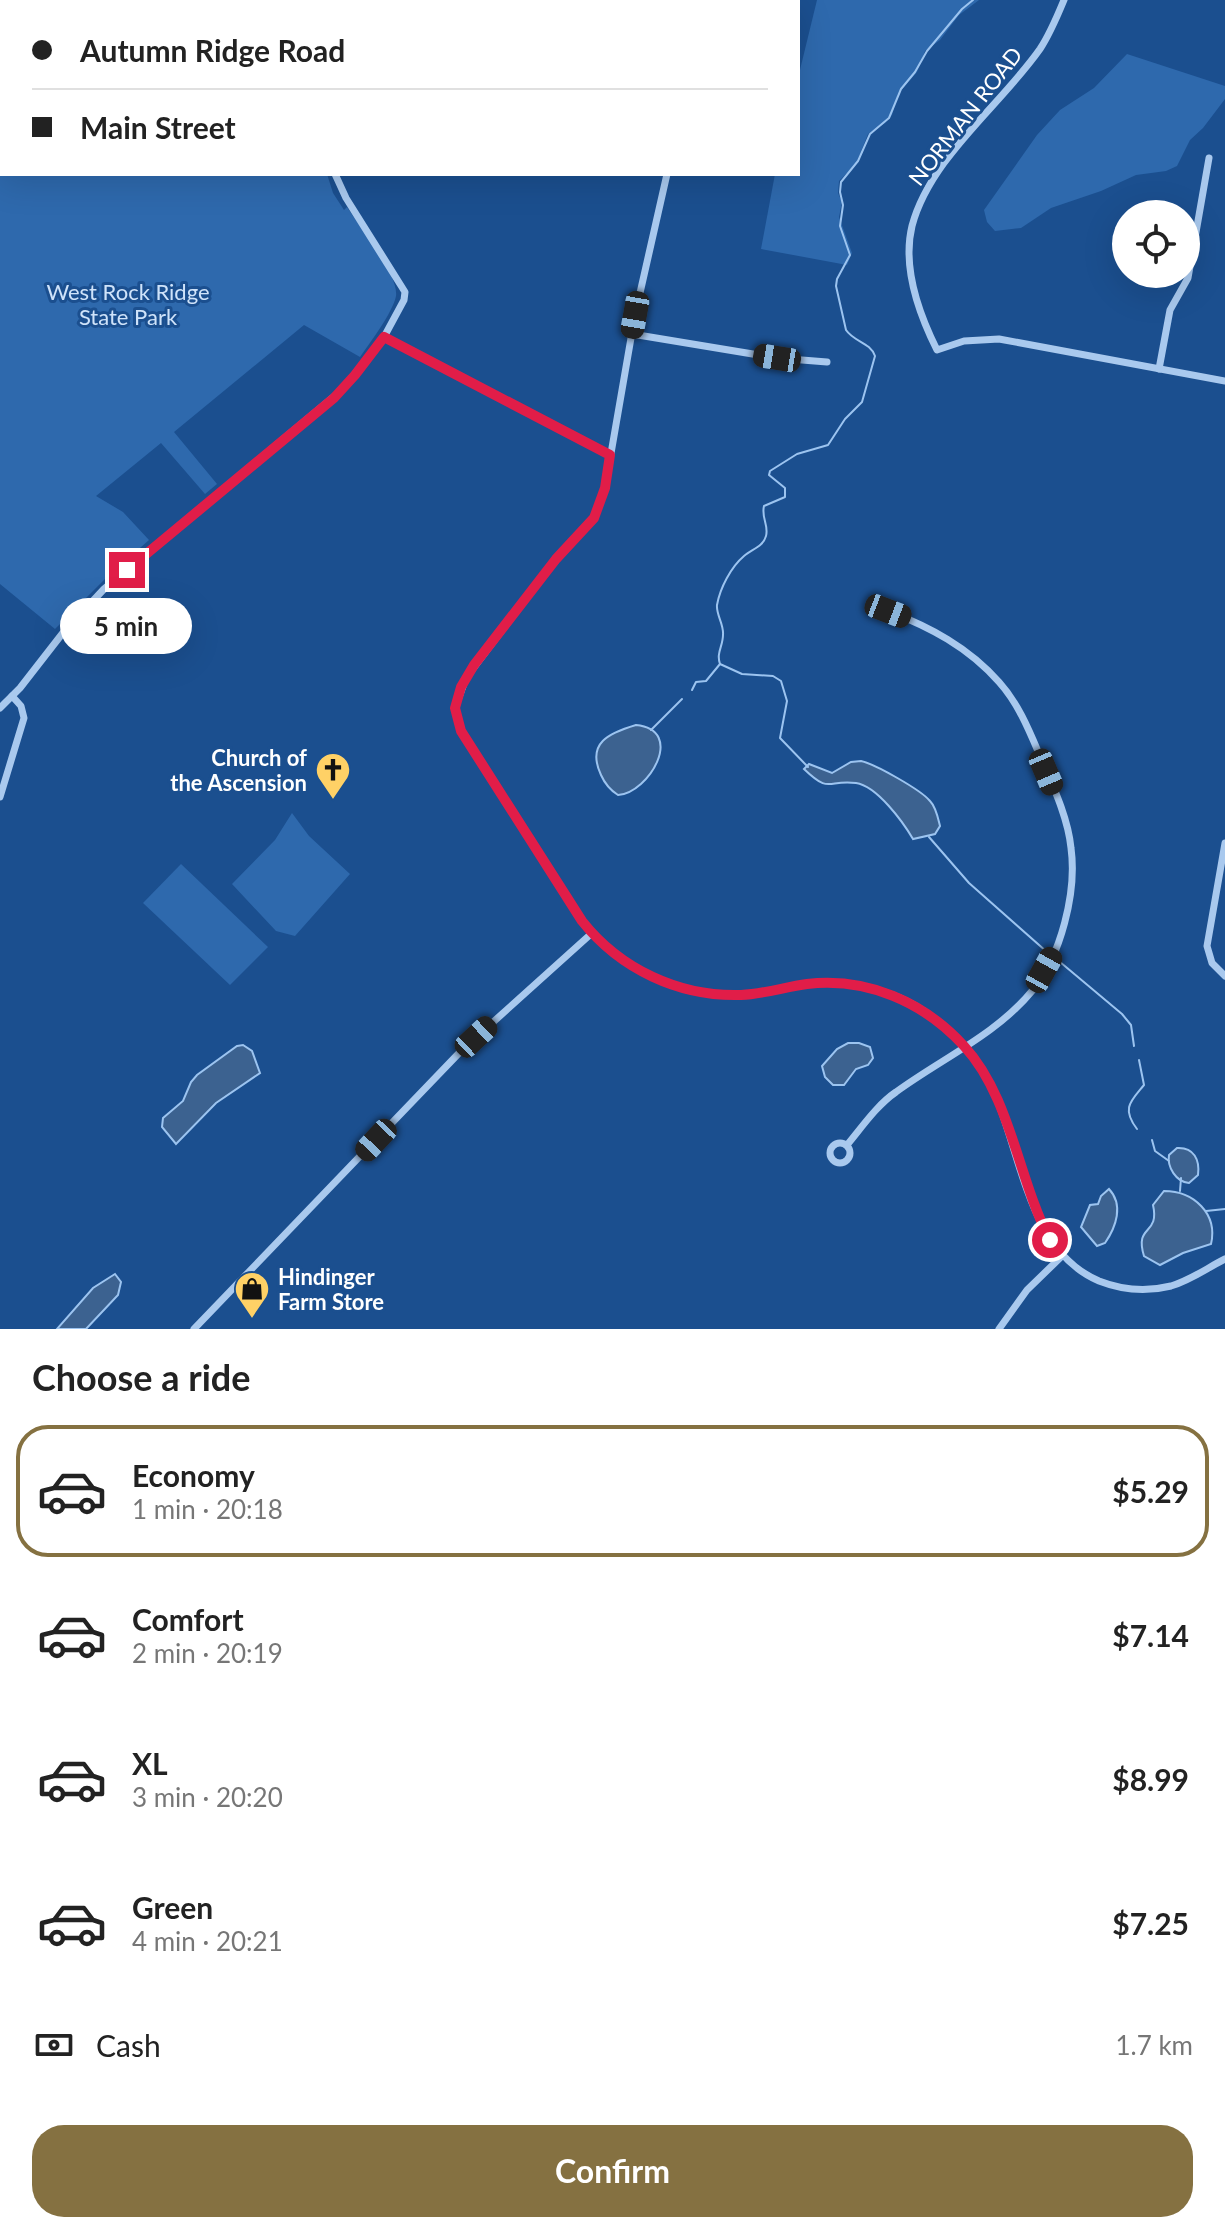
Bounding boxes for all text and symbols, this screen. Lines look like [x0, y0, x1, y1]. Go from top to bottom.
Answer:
text: Autumn Ridge Road [80, 32, 345, 68]
street label: NORMAN ROAD [903, 41, 1027, 191]
text: Main Street [80, 109, 236, 145]
map controls [1112, 200, 1200, 288]
button: locate [1112, 200, 1200, 288]
park label: West Rock Ridge State Park [46, 278, 210, 330]
car [619, 289, 651, 341]
car [751, 342, 803, 374]
route end [109, 552, 145, 588]
car [861, 591, 915, 631]
callout: 5 min [61, 598, 193, 654]
text: 5 min [94, 610, 158, 642]
place label: Church of the Ascension [170, 744, 307, 796]
car [1026, 745, 1066, 799]
church icon: Church of the Ascension [314, 751, 352, 801]
car [1022, 943, 1066, 997]
car [450, 1012, 502, 1062]
car [351, 1114, 401, 1166]
route start [1032, 1222, 1068, 1258]
place label: Hindinger Farm Store [278, 1263, 384, 1315]
shop icon: Hindinger Farm Store [233, 1270, 271, 1320]
text: Choose a ride [32, 1355, 251, 1399]
icon: car [36, 1455, 108, 1527]
text: Economy [132, 1457, 255, 1493]
text: $5.29 [1112, 1473, 1189, 1509]
text: 1 min · 20:18 [132, 1493, 283, 1525]
icon: car [36, 1599, 108, 1671]
text: Comfort [132, 1601, 244, 1637]
text: $7.14 [1112, 1617, 1189, 1653]
text: 2 min · 20:19 [132, 1637, 283, 1669]
icon: car [36, 1743, 108, 1815]
text: XL [132, 1745, 168, 1781]
text: $8.99 [1112, 1761, 1189, 1797]
text: 3 min · 20:20 [132, 1781, 283, 1813]
icon: car [36, 1887, 108, 1959]
text: Green [132, 1889, 213, 1925]
text: $7.25 [1112, 1905, 1189, 1941]
text: 4 min · 20:21 [132, 1925, 283, 1957]
icon: cash [32, 2023, 76, 2067]
text: Cash [96, 2027, 161, 2063]
text: 1.7 km [1115, 2029, 1193, 2061]
button: Confirm [32, 2125, 1193, 2217]

